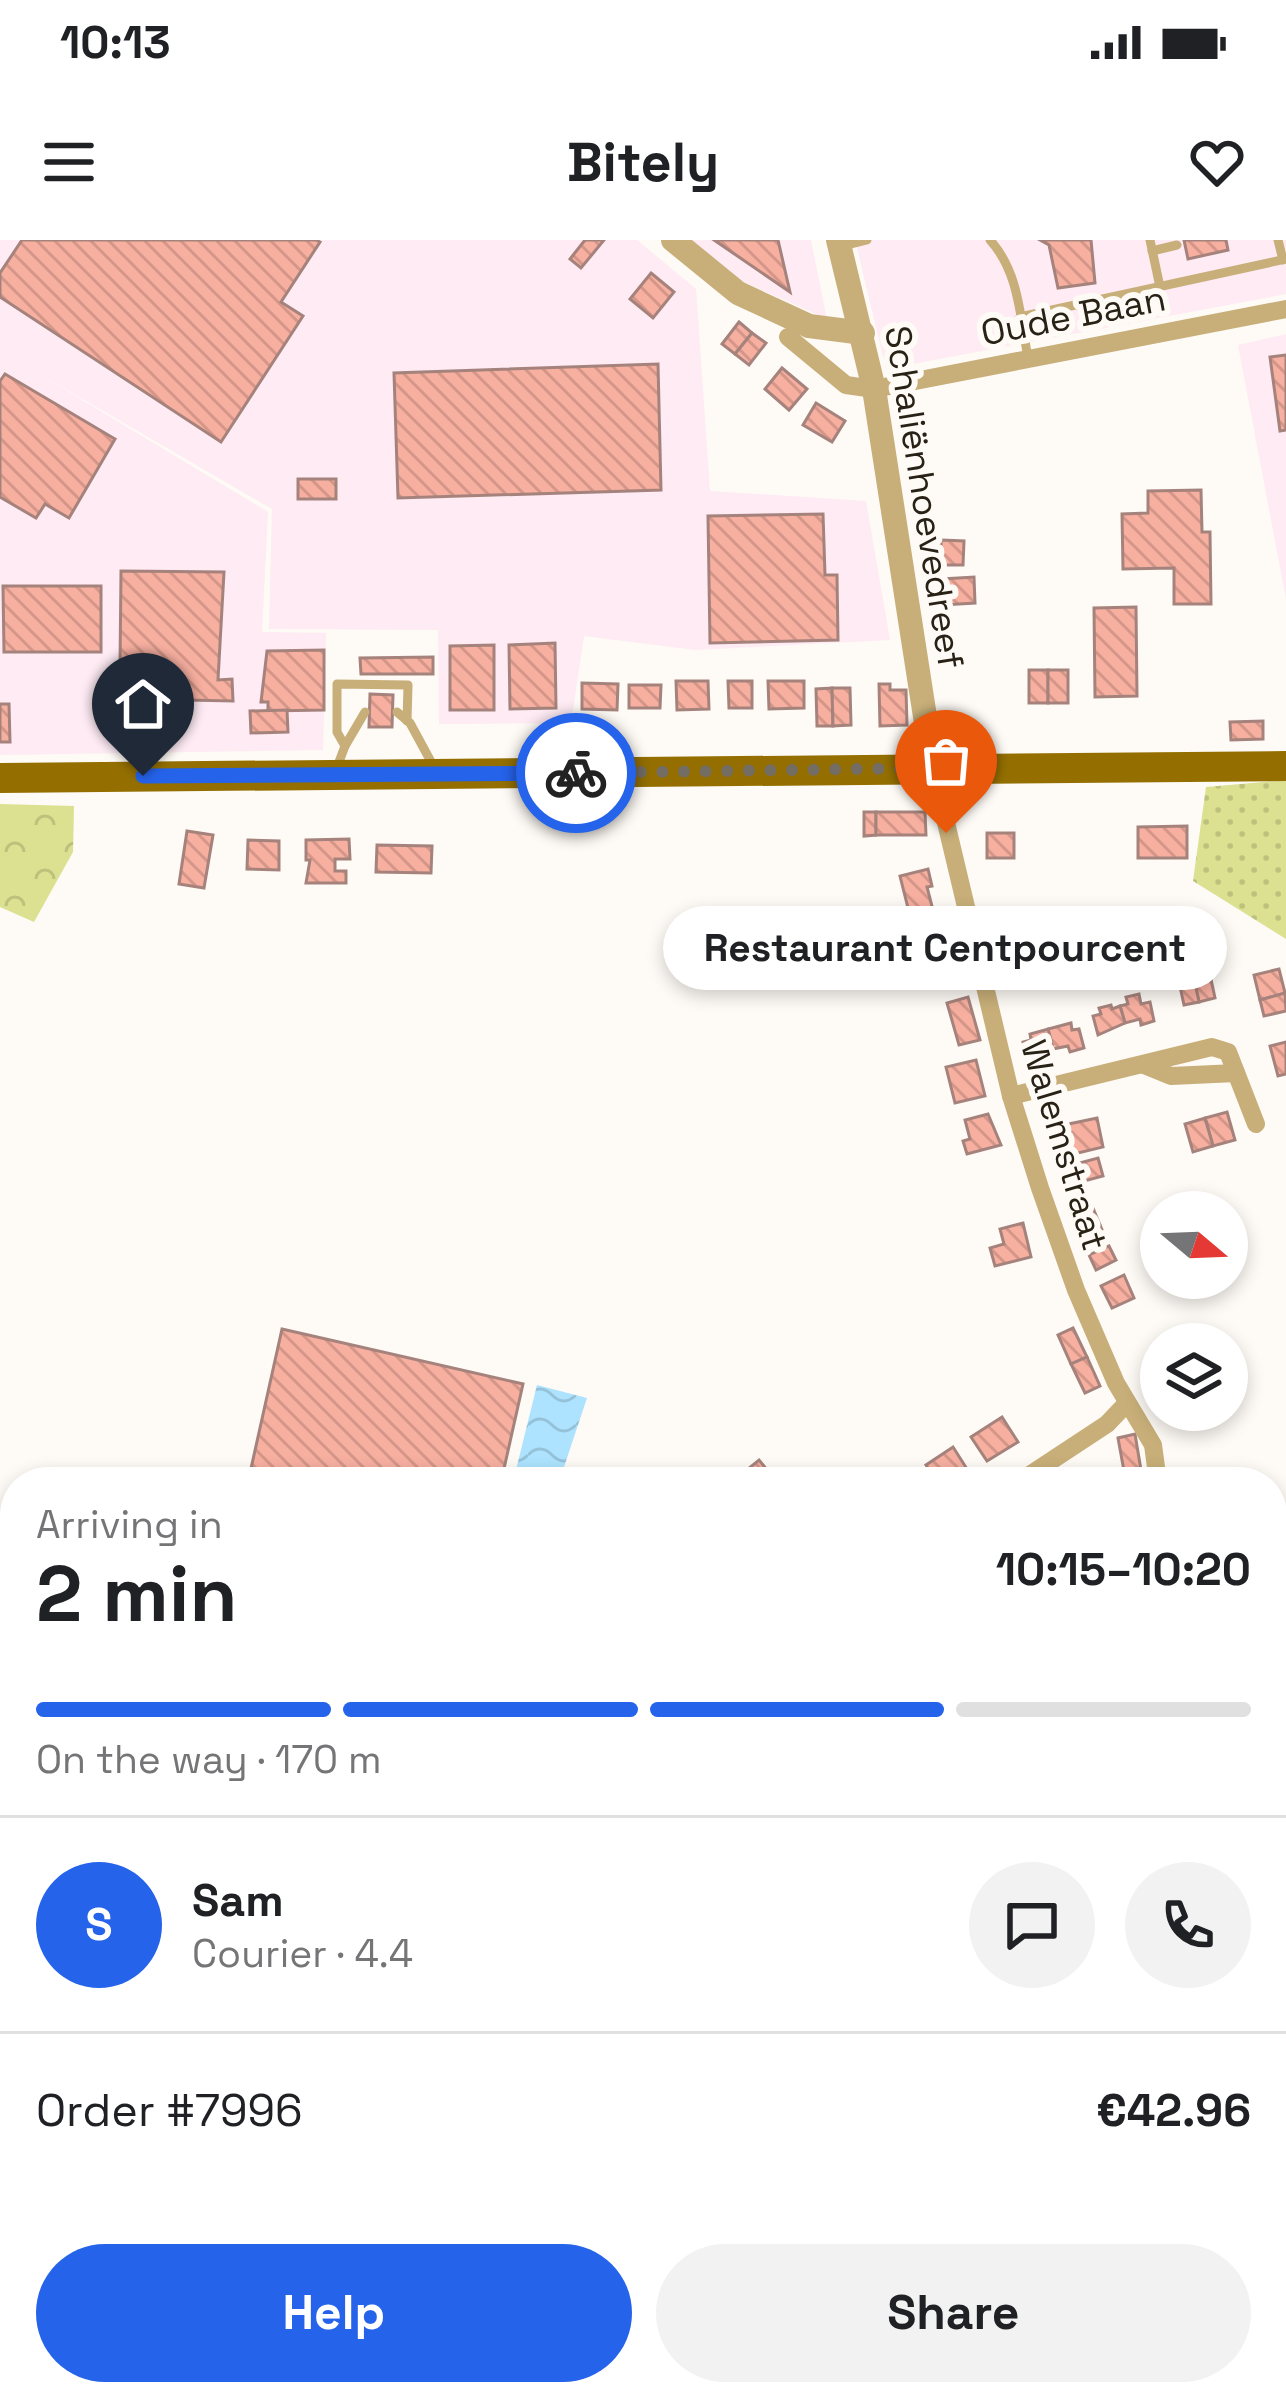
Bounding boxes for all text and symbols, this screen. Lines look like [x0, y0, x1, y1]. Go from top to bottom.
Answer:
text: 10:13 [60, 14, 171, 71]
text: Bitely [567, 128, 719, 197]
icon: menu [36, 129, 102, 195]
icon: heart [1184, 129, 1250, 195]
street label: Oude Baan [977, 276, 1169, 356]
street label: Schaliënhoevedreef [874, 323, 974, 672]
pin [92, 653, 194, 776]
icon: home [110, 671, 176, 737]
pin [895, 710, 997, 833]
courier [516, 713, 636, 833]
icon: bag [913, 728, 979, 794]
icon: bike [543, 740, 609, 806]
callout: Restaurant Centpourcent [664, 905, 1228, 989]
text: Restaurant Centpourcent [704, 923, 1186, 972]
street label: Walemstraat [1010, 1034, 1118, 1256]
north arrow [1140, 1191, 1248, 1299]
map controls [1140, 1191, 1248, 1431]
button: layers [1140, 1323, 1248, 1431]
text: Arriving in [36, 1500, 223, 1549]
text: 10:15–10:20 [996, 1541, 1251, 1598]
text: 2 min [36, 1544, 238, 1644]
text: On the way · 170 m [36, 1735, 382, 1784]
button: chat [969, 1862, 1095, 1988]
button: phone [1125, 1862, 1251, 1988]
text: Sam [192, 1872, 284, 1929]
text: S [85, 1896, 113, 1953]
text: Courier · 4.4 [192, 1929, 413, 1978]
text: Order #7996 [36, 2082, 303, 2139]
text: €42.96 [1096, 2082, 1251, 2139]
button: Help [36, 2244, 632, 2382]
button: Share [656, 2244, 1251, 2382]

